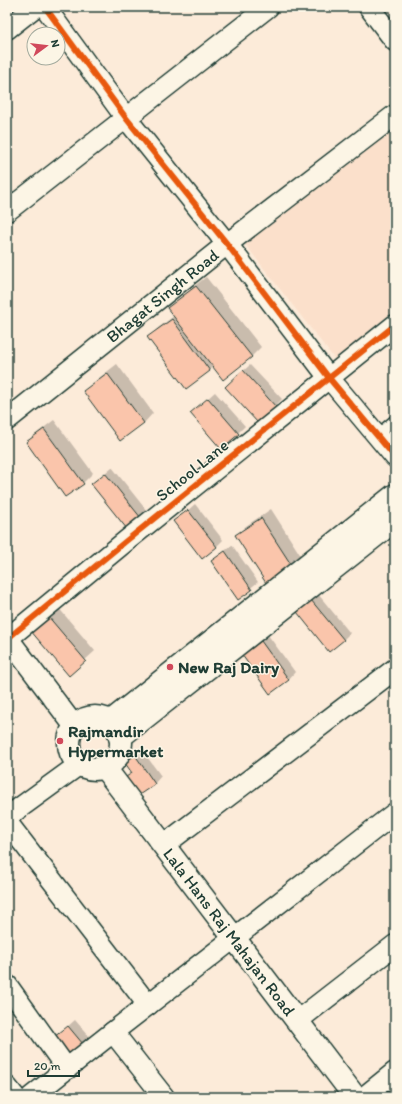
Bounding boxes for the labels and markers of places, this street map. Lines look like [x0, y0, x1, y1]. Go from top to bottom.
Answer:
place label: New Raj Dairy [178, 657, 280, 678]
marker: New Raj Dairy [165, 662, 175, 672]
place label: Rajmandir Hypermarket [68, 721, 164, 762]
marker: Rajmandir Hypermarket [55, 736, 65, 746]

